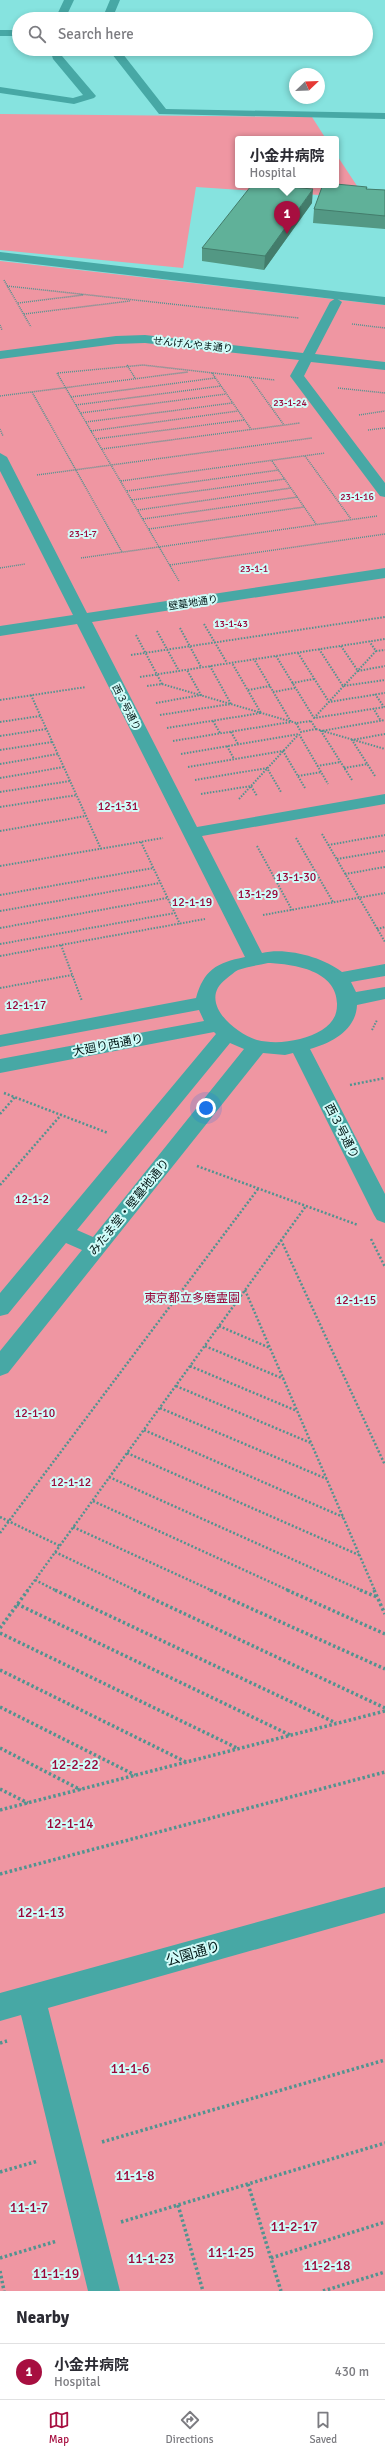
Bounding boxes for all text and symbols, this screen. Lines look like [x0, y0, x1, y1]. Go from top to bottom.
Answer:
search box [12, 12, 373, 56]
icon: search [26, 23, 48, 45]
text: Search here [58, 25, 134, 43]
north arrow [289, 68, 325, 104]
popup [235, 136, 339, 188]
text: 小金井病院 [249, 147, 325, 165]
text: Hospital [249, 165, 296, 181]
pin: 1 [274, 201, 300, 234]
street label: せんげんやま通り [152, 335, 233, 355]
park label: 23-1-24 [273, 397, 307, 409]
park label: 23-1-16 [340, 491, 374, 503]
park label: 23-1-7 [69, 528, 97, 540]
park label: 23-1-1 [240, 563, 268, 575]
street label: 壁墓地通り [168, 593, 219, 613]
park label: 13-1-43 [214, 618, 248, 630]
street label: 西３号通り [109, 682, 143, 732]
park label: 12-1-31 [98, 799, 138, 814]
park label: 13-1-30 [276, 870, 316, 885]
park label: 13-1-29 [238, 887, 278, 902]
park label: 12-1-19 [172, 895, 212, 910]
park label: 12-1-17 [6, 998, 46, 1013]
street label: 大廻り西通り [71, 1031, 145, 1060]
your location [196, 1098, 216, 1118]
street label: 西３号通り [321, 1101, 362, 1161]
street label: みたま堂・壁墓地通り [86, 1156, 173, 1259]
park label: 12-1-2 [15, 1192, 49, 1207]
park label: 東京都立多磨霊園 [144, 1291, 240, 1306]
park label: 12-1-15 [336, 1293, 376, 1308]
park label: 12-1-10 [15, 1406, 55, 1421]
park label: 12-1-12 [51, 1475, 91, 1490]
park label: 12-2-22 [51, 1756, 99, 1773]
park label: 12-1-14 [46, 1815, 94, 1832]
park label: 12-1-13 [17, 1904, 65, 1921]
street label: 公園通り [164, 1938, 222, 1969]
park label: 11-1-6 [111, 2060, 149, 2077]
park label: 11-1-8 [116, 2167, 154, 2184]
park label: 11-1-7 [10, 2199, 48, 2216]
park label: 11-2-17 [270, 2218, 318, 2235]
park label: 11-1-25 [208, 2244, 254, 2261]
park label: 11-1-23 [128, 2250, 174, 2267]
park label: 11-2-18 [303, 2257, 351, 2274]
park label: 11-1-19 [33, 2265, 79, 2282]
text: Nearby [16, 2307, 69, 2328]
text: 小金井病院 [54, 2356, 129, 2374]
text: 1 [25, 2364, 33, 2380]
text: 430 m [335, 2364, 369, 2380]
text: Hospital [54, 2374, 101, 2390]
tab: Map [48, 2409, 70, 2446]
tab: Directions [166, 2409, 214, 2446]
tab: Saved [309, 2409, 337, 2446]

